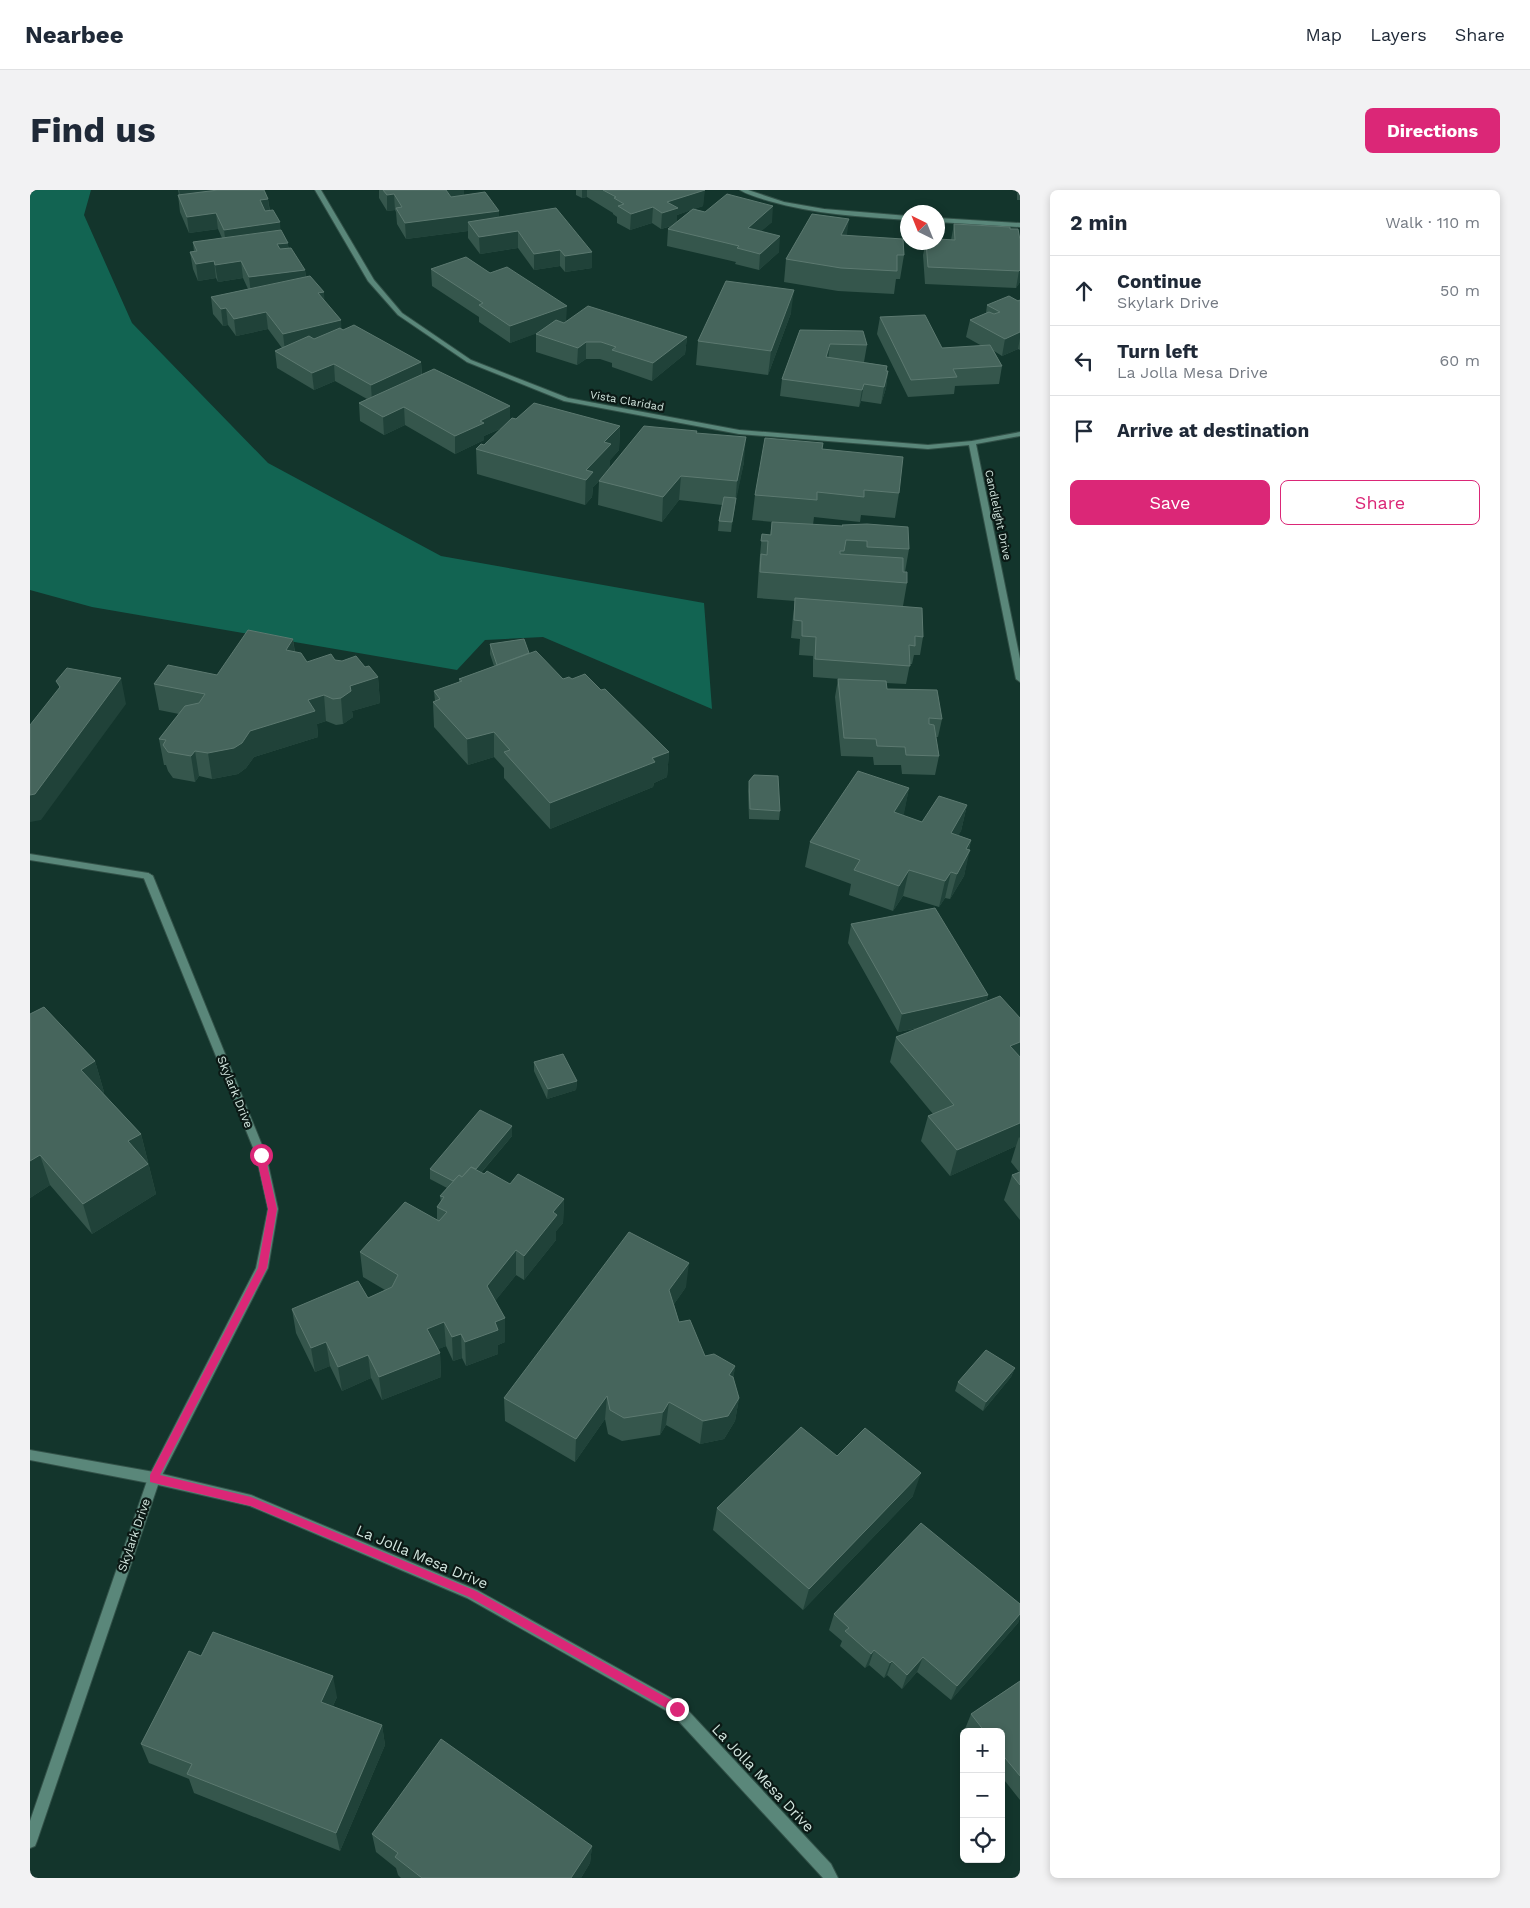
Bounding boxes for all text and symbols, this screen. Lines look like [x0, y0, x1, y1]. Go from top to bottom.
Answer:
text: Nearbee [25, 21, 124, 49]
text: Map [1305, 24, 1342, 45]
text: Layers [1370, 24, 1427, 45]
text: Share [1455, 24, 1505, 45]
button: Directions [1365, 108, 1500, 153]
text: Find us [30, 109, 156, 151]
north arrow [900, 205, 945, 250]
text: 2 min [1070, 210, 1127, 235]
text: Walk · 110 m [1385, 213, 1480, 232]
text: Continue [1117, 270, 1201, 293]
icon: ahead [1070, 277, 1098, 305]
text: 50 m [1440, 281, 1480, 300]
text: Skylark Drive [1117, 293, 1219, 312]
text: Turn left [1117, 340, 1198, 363]
icon: left [1070, 347, 1098, 375]
text: 60 m [1440, 351, 1480, 370]
text: La Jolla Mesa Drive [1117, 363, 1268, 382]
street label: Vista Claridad [589, 388, 665, 414]
icon: arrive [1070, 417, 1098, 445]
text: Arrive at destination [1117, 419, 1309, 442]
street label: Candlelight Drive [982, 469, 1014, 561]
button: Save [1070, 480, 1270, 525]
button: Share [1280, 480, 1480, 525]
street label: Skylark Drive [214, 1054, 256, 1130]
route start [250, 1144, 273, 1167]
street label: Skylark Drive [115, 1496, 153, 1573]
street label: La Jolla Mesa Drive [353, 1521, 491, 1593]
route end [666, 1698, 689, 1721]
street label: La Jolla Mesa Drive [708, 1720, 818, 1836]
map controls [960, 1728, 1005, 1863]
button: + [960, 1728, 1005, 1773]
button: − [960, 1773, 1005, 1818]
button: locate [960, 1818, 1005, 1863]

